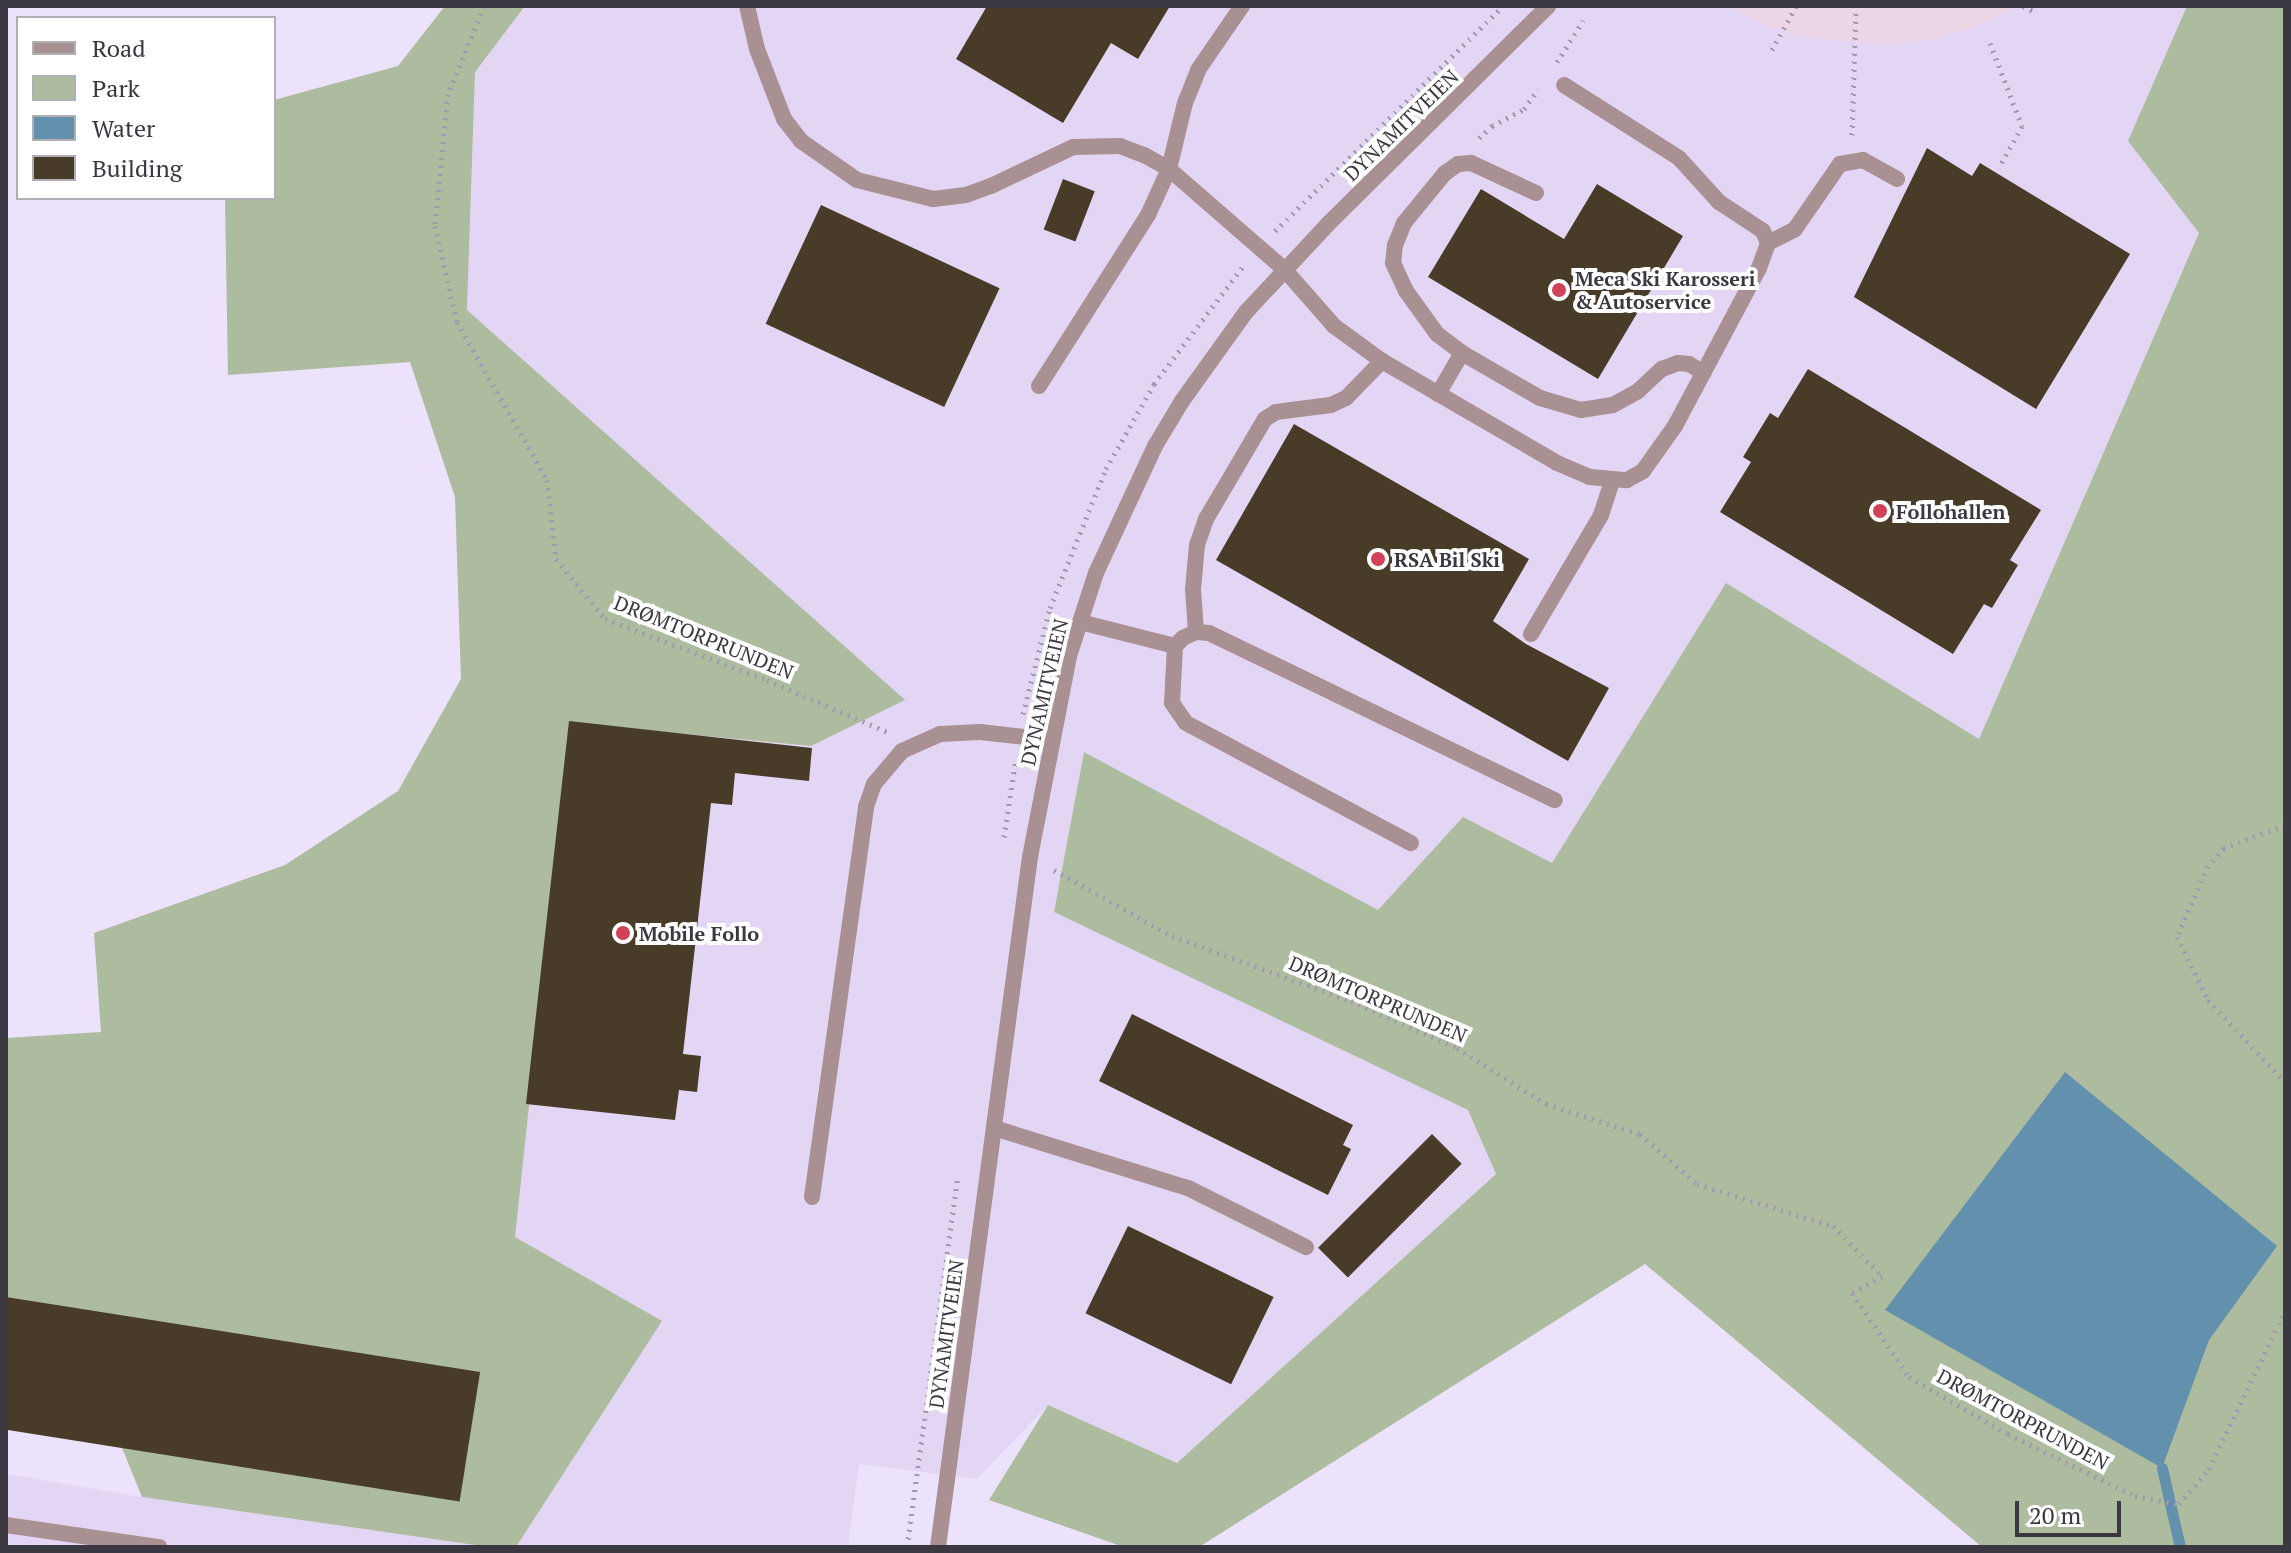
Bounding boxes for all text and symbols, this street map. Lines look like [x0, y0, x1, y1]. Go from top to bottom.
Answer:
legend [16, 16, 276, 200]
text: Road [92, 32, 146, 64]
street label: DYNAMITVEIEN [1339, 64, 1463, 186]
text: Park [92, 72, 140, 104]
text: Water [92, 112, 155, 144]
text: Building [92, 152, 182, 184]
place label: Meca Ski Karosseri & Autoservice [1575, 266, 1755, 313]
marker: Meca Ski Karosseri & Autoservice [1550, 281, 1568, 299]
place label: Follohallen [1896, 499, 2005, 523]
marker: Follohallen [1871, 502, 1889, 520]
place label: RSA Bil Ski [1394, 547, 1500, 571]
marker: RSA Bil Ski [1369, 550, 1387, 568]
street label: DRØMTORPRUNDEN [611, 590, 797, 684]
street label: DYNAMITVEIEN [1015, 616, 1073, 768]
place label: Mobile Follo [639, 921, 759, 945]
marker: Mobile Follo [614, 924, 632, 942]
street label: DRØMTORPRUNDEN [1285, 951, 1471, 1047]
street label: DYNAMITVEIEN [924, 1258, 968, 1410]
street label: DRØMTORPRUNDEN [1933, 1364, 2113, 1474]
scale bar [2019, 1485, 2125, 1535]
text: 20 m [2029, 1499, 2081, 1531]

